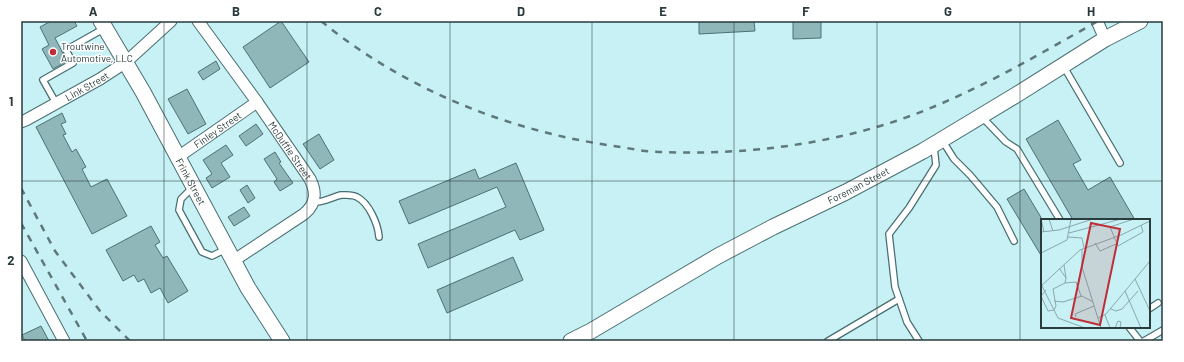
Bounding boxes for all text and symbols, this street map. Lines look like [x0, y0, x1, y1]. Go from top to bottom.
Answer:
text: A [89, 3, 98, 19]
text: B [232, 3, 240, 19]
text: C [374, 3, 382, 19]
text: D [517, 3, 525, 19]
text: E [659, 3, 667, 19]
text: F [802, 3, 810, 19]
text: G [944, 3, 952, 19]
text: H [1087, 3, 1095, 19]
place label: Troutwine Automotive, LLC [61, 40, 133, 64]
marker: Troutwine Automotive, LLC [48, 47, 58, 57]
street label: Link Street [63, 69, 111, 103]
text: 1 [9, 93, 13, 109]
street label: Finley Street [191, 109, 244, 150]
street label: McDuffie Street [266, 119, 315, 182]
street label: Frink Street [173, 156, 209, 207]
street label: Foreman Street [825, 164, 891, 206]
inset map [1041, 219, 1150, 328]
text: 2 [7, 252, 15, 268]

